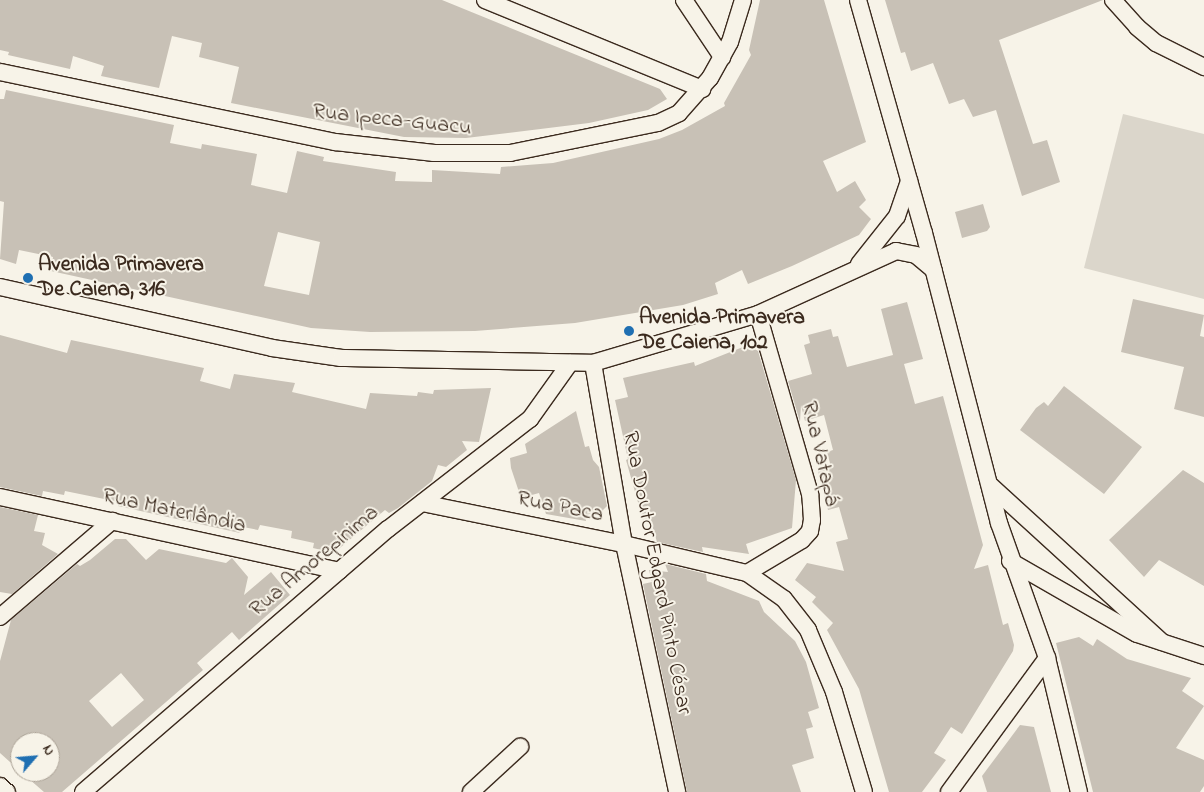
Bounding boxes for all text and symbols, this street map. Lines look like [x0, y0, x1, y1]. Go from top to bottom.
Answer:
street label: Rua Ipeca-Guacu [311, 100, 473, 142]
place label: Avenida Primavera De Caiena, 316 [38, 252, 204, 304]
marker: Avenida Primavera De Caiena, 316 [22, 272, 34, 284]
place label: Avenida Primavera De Caiena, 102 [639, 305, 805, 356]
marker: Avenida Primavera De Caiena, 102 [623, 325, 635, 337]
street label: Rua Vatapá [794, 399, 844, 509]
street label: Rua Doutor Edgard Pinto César [616, 429, 696, 717]
street label: Rua Materlândia [100, 484, 248, 540]
street label: Rua Paca [515, 487, 605, 529]
street label: Rua Amorepinima [245, 500, 385, 624]
north arrow [10, 732, 60, 782]
text: N [36, 741, 59, 759]

